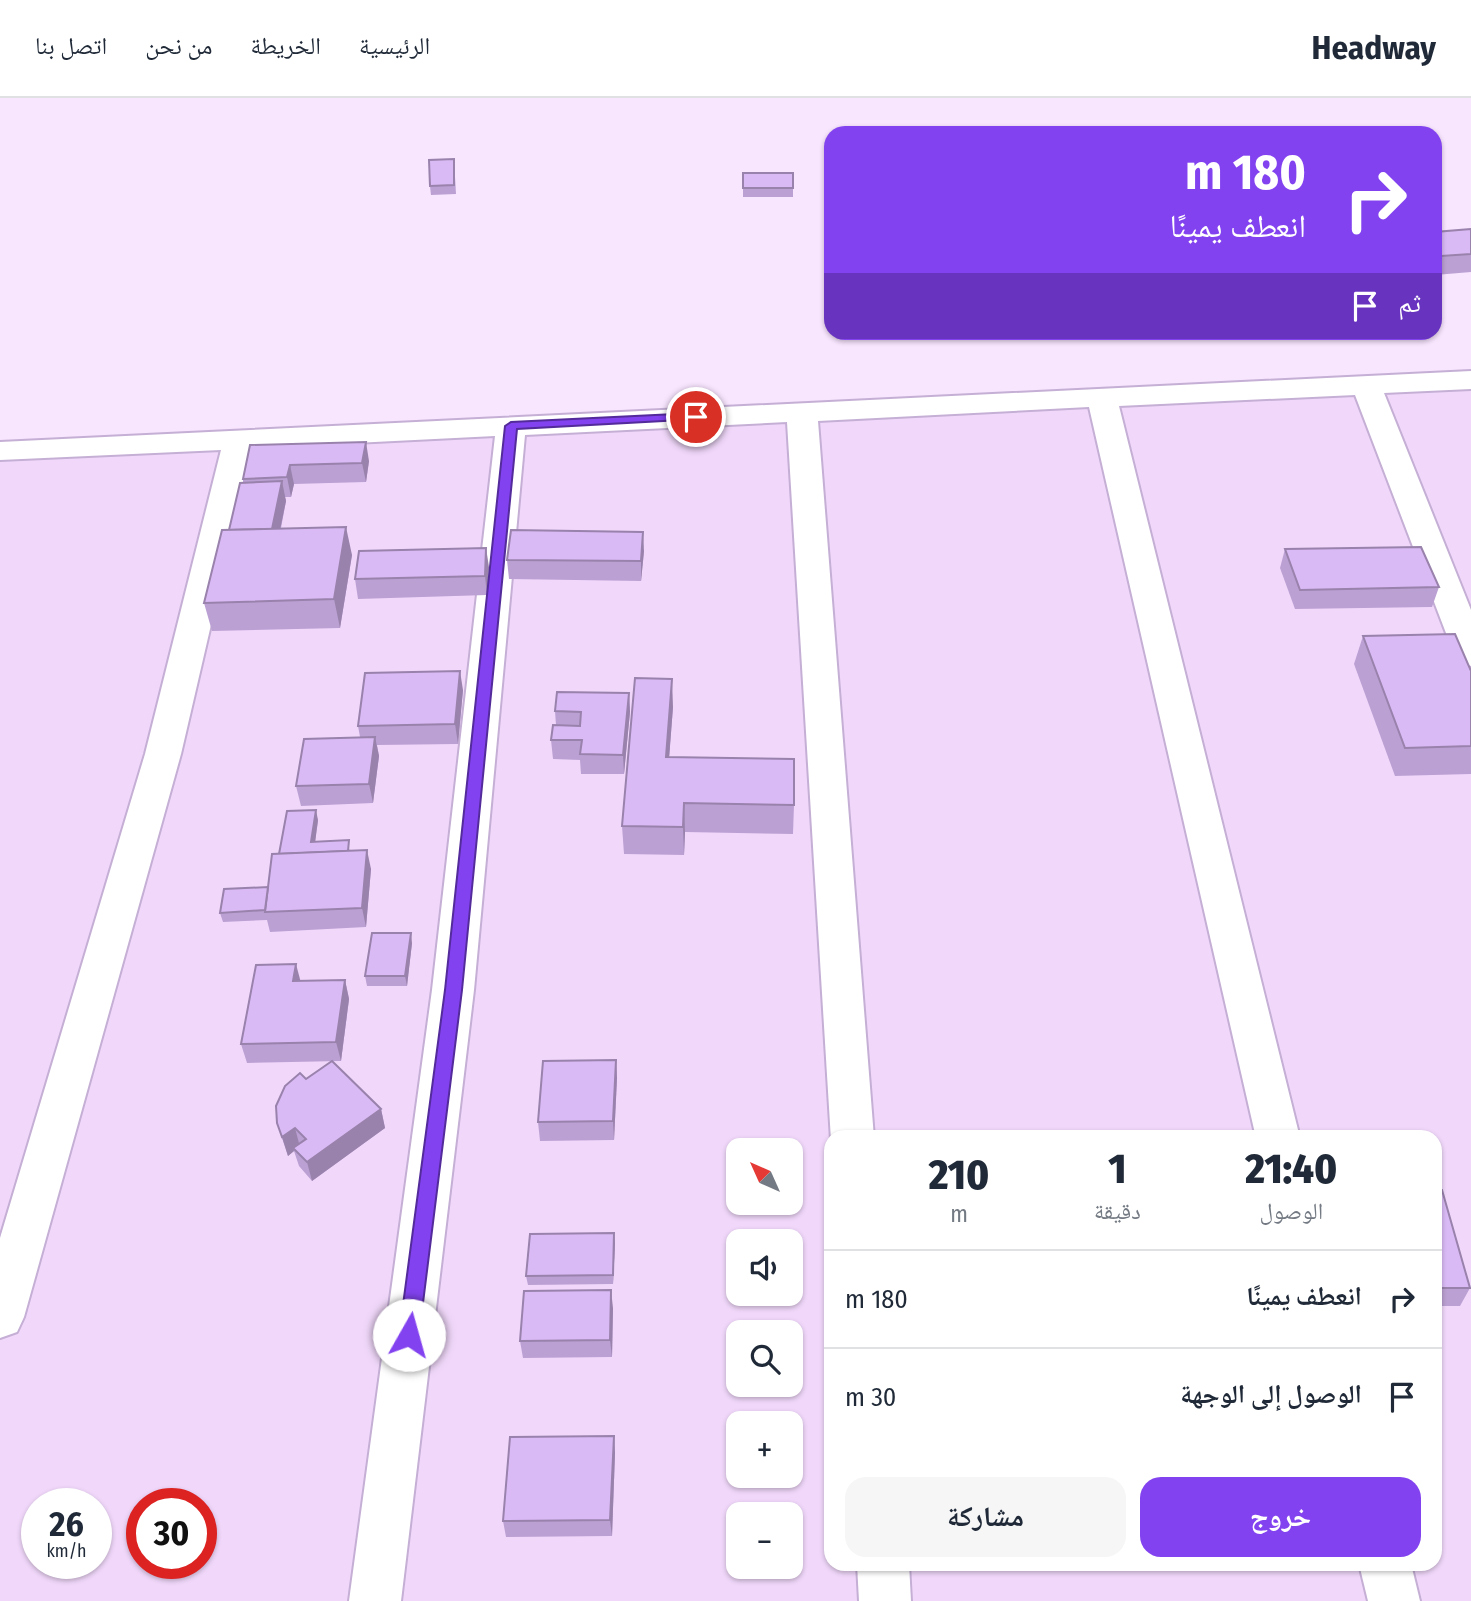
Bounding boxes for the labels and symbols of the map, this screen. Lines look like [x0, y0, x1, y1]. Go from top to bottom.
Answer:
pin [666, 387, 726, 447]
north arrow [726, 1138, 803, 1214]
position arrow [372, 1298, 446, 1372]
speed limit sign: 30 [126, 1488, 217, 1579]

